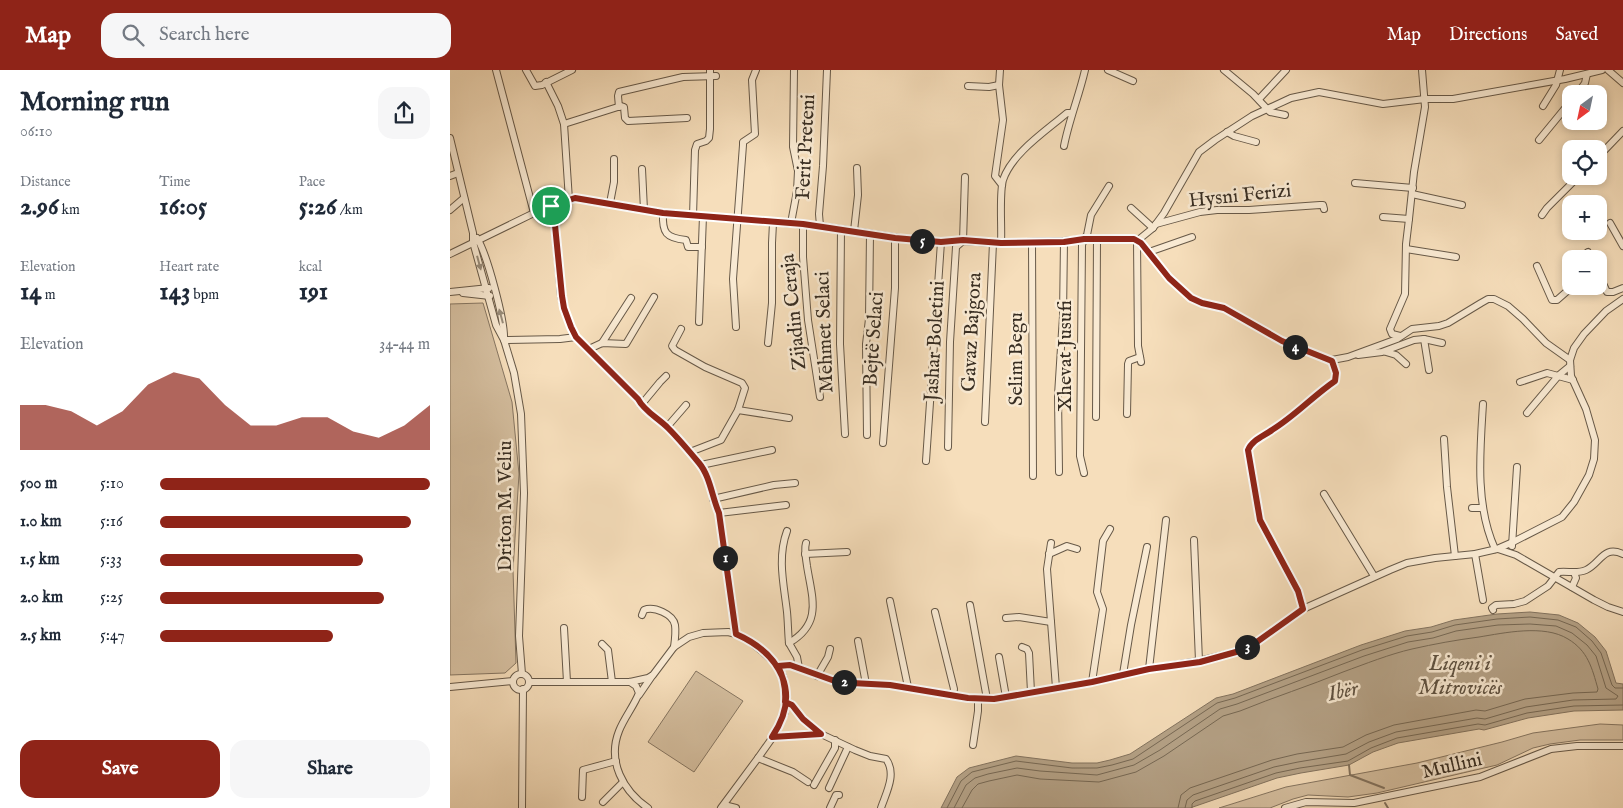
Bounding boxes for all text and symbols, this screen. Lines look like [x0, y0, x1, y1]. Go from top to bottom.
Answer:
search box [101, 13, 451, 58]
text: Map [25, 20, 71, 51]
icon: search [119, 21, 147, 49]
text: Search here [159, 23, 250, 47]
text: Map [1387, 24, 1421, 47]
text: Directions [1449, 24, 1527, 47]
text: Saved [1555, 24, 1598, 47]
text: Morning run [20, 85, 170, 120]
north arrow [1562, 85, 1608, 130]
map controls [1562, 85, 1607, 295]
button: share [378, 87, 430, 139]
street label: Ferit Preteni [791, 94, 821, 200]
text: 06:10 [20, 122, 53, 142]
button: locate [1562, 140, 1607, 185]
text: Distance [20, 173, 71, 191]
text: Time [159, 173, 190, 191]
text: Pace [299, 173, 325, 191]
street label: Hysni Ferizi [1187, 178, 1293, 214]
pin [530, 185, 572, 227]
text: 2.96 [20, 191, 59, 223]
text: 16:05 [159, 191, 207, 223]
text: 5:26 [299, 191, 337, 223]
icon: arrive [537, 192, 565, 220]
button: + [1562, 195, 1607, 240]
text: km [59, 201, 80, 219]
text: /km [337, 201, 363, 219]
pin: 5 [910, 228, 934, 254]
text: 5 [920, 232, 925, 250]
button: − [1562, 250, 1607, 295]
street label: Zijadin Ceraja [775, 252, 813, 371]
one-way arrow [475, 255, 483, 270]
text: Elevation [20, 258, 76, 276]
text: Heart rate [159, 258, 219, 276]
text: kcal [299, 258, 322, 276]
street label: Mehmet Selaci [810, 271, 840, 393]
street label: Gavaz Bajgora [956, 271, 988, 392]
text: 14 [20, 276, 42, 308]
text: 143 [159, 276, 190, 308]
text: 191 [299, 276, 328, 308]
street label: Jashar Boletini [919, 280, 951, 404]
text: m [42, 286, 55, 304]
text: bpm [190, 286, 219, 304]
street label: Bejtë Selaci [858, 291, 890, 387]
street label: Xhevat Jusufi [1053, 300, 1078, 412]
one-way arrow [497, 308, 505, 323]
street label: Selim Begu [1004, 312, 1029, 406]
pin: 4 [1282, 334, 1308, 360]
text: Elevation [20, 335, 83, 355]
text: 34–44 m [379, 335, 430, 355]
text: 4 [1292, 338, 1299, 356]
street label: Driton M. Veliu [493, 440, 518, 572]
text: 500 m [20, 474, 57, 494]
text: 5:10 [100, 474, 124, 494]
text: 1.0 km [20, 512, 62, 532]
text: 5:16 [100, 512, 123, 532]
pin: 1 [712, 546, 738, 570]
text: 1 [723, 549, 728, 567]
text: 1.5 km [20, 550, 60, 570]
text: 5:33 [100, 550, 122, 570]
text: 2.0 km [20, 588, 63, 608]
text: 5:25 [100, 588, 123, 608]
text: 2.5 km [20, 626, 61, 646]
text: 5:47 [100, 626, 125, 646]
pin: 3 [1234, 634, 1260, 660]
text: 3 [1245, 638, 1250, 656]
water label: Liqeni i Mitrovicës [1418, 651, 1503, 702]
pin: 2 [832, 670, 856, 694]
text: 2 [841, 673, 848, 691]
water label: Ibër [1324, 675, 1362, 709]
button: Save [20, 740, 220, 798]
button: Share [230, 740, 430, 798]
street label: Mullini [1419, 747, 1485, 785]

